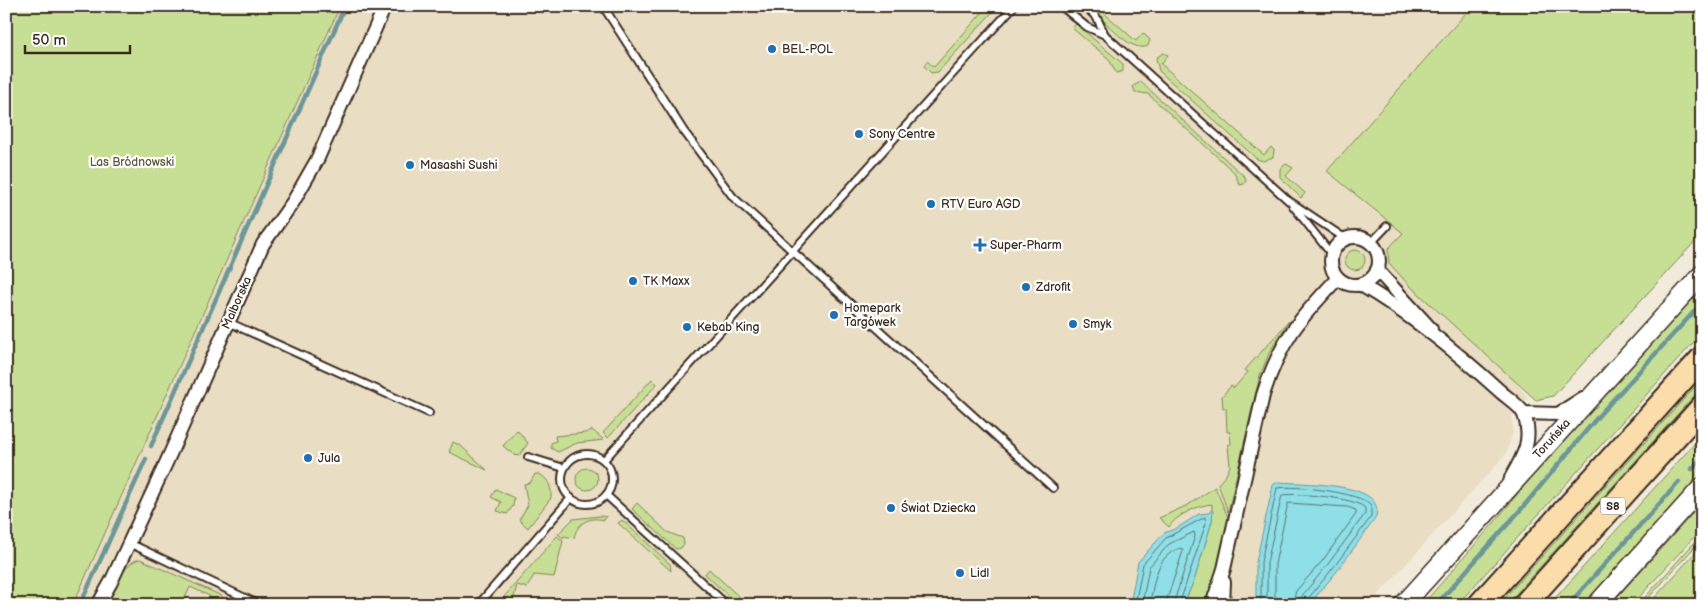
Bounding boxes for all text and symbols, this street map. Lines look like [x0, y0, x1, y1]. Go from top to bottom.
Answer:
scale bar [25, 22, 130, 54]
text: 50 m [32, 31, 66, 50]
place label: BEL-POL [782, 42, 833, 57]
marker: BEL-POL [766, 43, 778, 55]
place label: Sony Centre [869, 127, 935, 142]
marker: Sony Centre [853, 128, 865, 140]
park label: Las Bródnowski [90, 155, 175, 170]
place label: Masashi Sushi [420, 158, 498, 173]
marker: Masashi Sushi [404, 159, 416, 171]
place label: RTV Euro AGD [941, 197, 1021, 212]
marker: RTV Euro AGD [925, 198, 937, 210]
place label: Super-Pharm [990, 238, 1062, 253]
marker: Super-Pharm [974, 239, 986, 251]
street label: Malborska [219, 274, 255, 332]
place label: TK Maxx [643, 274, 690, 289]
marker: TK Maxx [627, 275, 639, 287]
place label: Zdrofit [1035, 280, 1071, 295]
marker: Zdrofit [1020, 281, 1032, 293]
place label: Homepark Targówek [844, 301, 901, 330]
marker: Homepark Targówek [828, 309, 840, 321]
place label: Smyk [1083, 317, 1112, 332]
marker: Smyk [1067, 318, 1079, 330]
place label: Kebab King [697, 320, 760, 335]
marker: Kebab King [681, 321, 693, 333]
street label: Toruńska [1530, 416, 1574, 462]
place label: Jula [318, 451, 341, 466]
marker: Jula [302, 452, 314, 464]
road number: S8 [1600, 498, 1626, 514]
place label: Świat Dziecka [901, 499, 976, 516]
marker: Świat Dziecka [885, 502, 897, 514]
place label: Lidl [970, 566, 989, 581]
marker: Lidl [954, 567, 966, 579]

